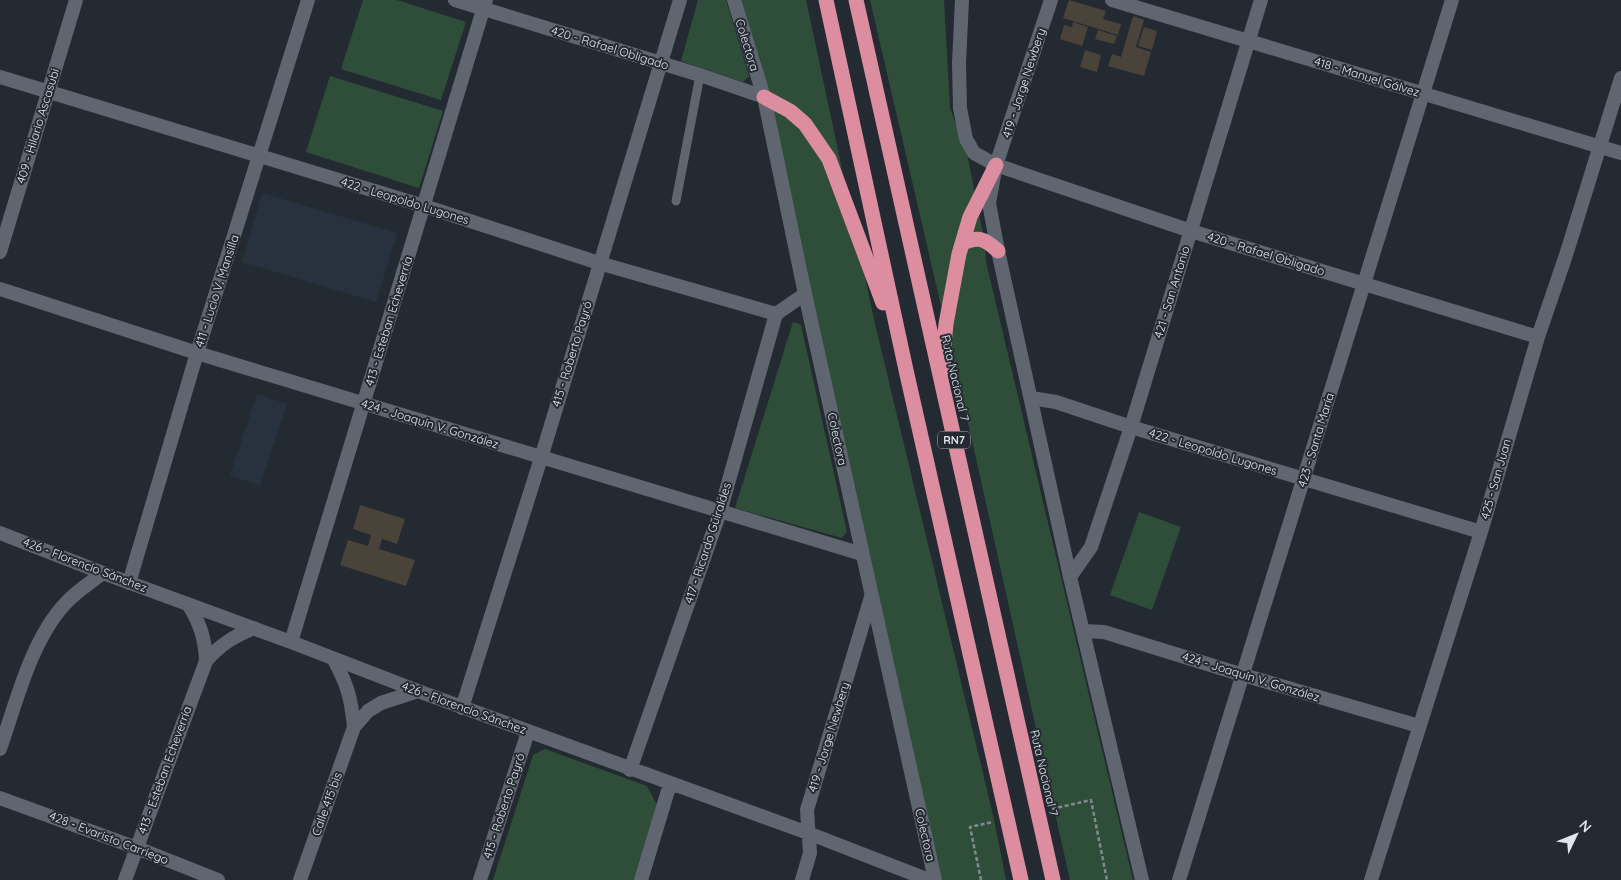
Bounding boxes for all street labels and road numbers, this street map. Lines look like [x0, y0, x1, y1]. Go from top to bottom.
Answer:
street label: Colectora [732, 17, 763, 73]
street label: 420 - Rafael Obligado [550, 22, 671, 73]
street label: 419 - Jorge Newbery [999, 26, 1048, 140]
street label: 418 - Manuel Gálvez [1313, 53, 1422, 100]
street label: 409 - Hilario Ascasubi [13, 67, 62, 185]
street label: 422 - Leopoldo Lugones [339, 174, 471, 227]
street label: 420 - Rafael Obligado [1206, 228, 1327, 279]
street label: 411 - Lucio V. Mansilla [191, 233, 242, 349]
street label: 421 - San Antonio [1150, 244, 1193, 340]
street label: 413 - Esteban Echeverría [362, 254, 415, 388]
street label: 415 - Roberto Payró [548, 299, 595, 409]
street label: Ruta Nacional 7 [938, 333, 973, 422]
street label: 423 - Santa María [1294, 391, 1337, 489]
street label: 424 - Joaquín V. González [360, 395, 501, 452]
street label: Colectora [825, 411, 850, 467]
street label: 422 - Leopoldo Lugones [1147, 425, 1279, 478]
road number: RN7 [938, 432, 970, 448]
street label: 425 - San Juan [1477, 437, 1514, 521]
street label: 417 - Ricardo Güiraldes [681, 480, 734, 605]
street label: 426 - Florencio Sánchez [21, 534, 149, 595]
street label: 424 - Joaquín V. González [1181, 648, 1322, 705]
street label: 426 - Florencio Sánchez [400, 678, 529, 737]
street label: 419 - Jorge Newbery [805, 680, 852, 794]
street label: 413 - Esteban Echeverría [134, 704, 195, 836]
street label: Ruta Nacional 7 [1027, 728, 1062, 817]
street label: 415 - Roberto Payró [479, 751, 528, 860]
street label: Calle 415 bis [308, 770, 345, 838]
street label: Colectora [912, 807, 939, 863]
street label: 428 - Evaristo Carriego [47, 808, 171, 867]

